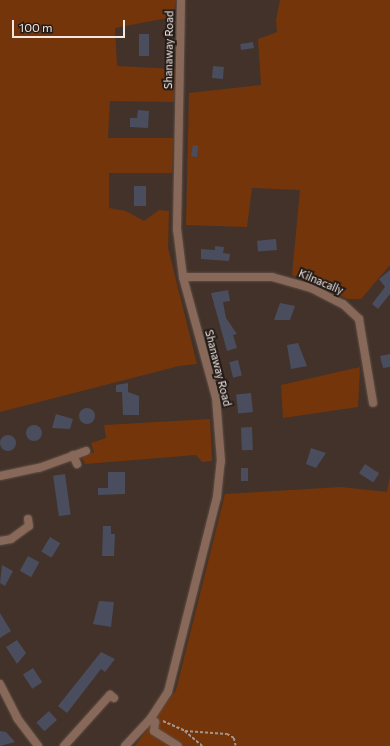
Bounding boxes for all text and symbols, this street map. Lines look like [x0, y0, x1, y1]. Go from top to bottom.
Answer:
street label: Shanaway Road [162, 11, 176, 89]
scale bar [14, 12, 127, 38]
text: 100 m [19, 20, 53, 34]
street label: Kilnacally [297, 267, 345, 297]
street label: Shanaway Road [202, 328, 234, 408]

